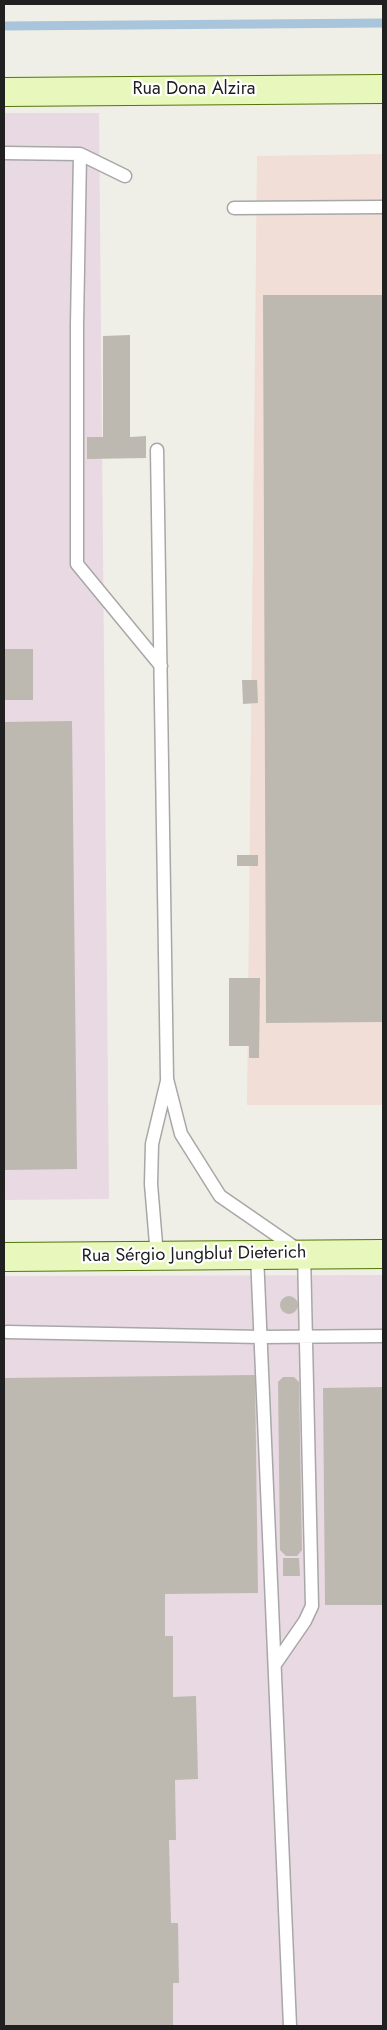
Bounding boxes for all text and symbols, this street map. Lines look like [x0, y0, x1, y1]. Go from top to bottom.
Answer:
street label: Rua Dona Alzira [133, 79, 255, 101]
street label: Rua Sérgio Jungblut Dieterich [82, 1242, 306, 1268]

